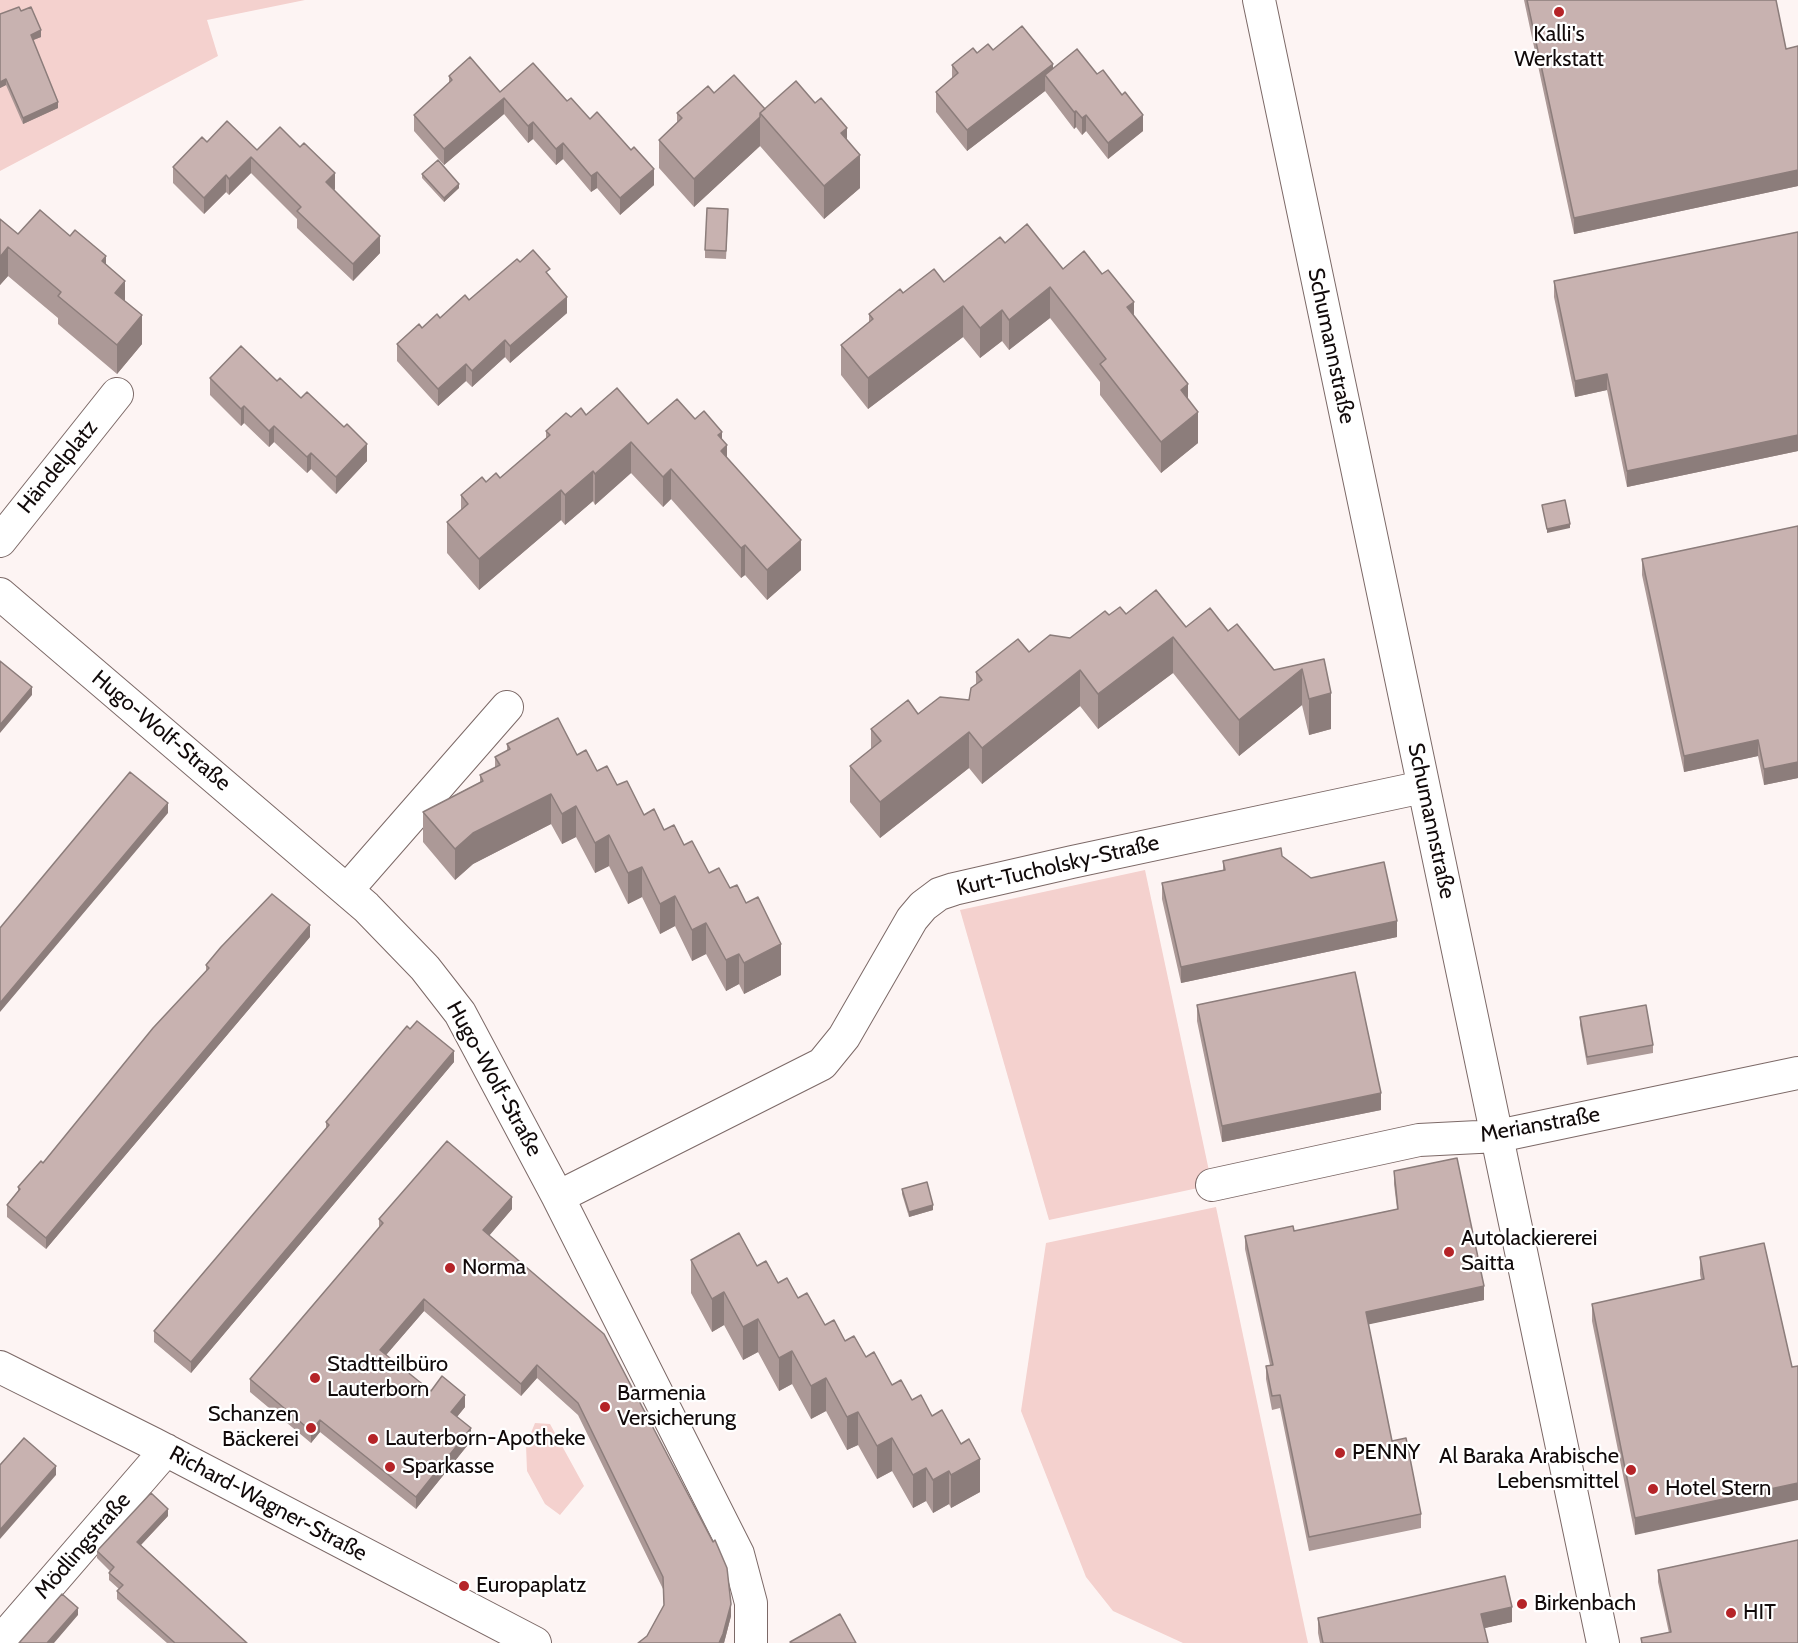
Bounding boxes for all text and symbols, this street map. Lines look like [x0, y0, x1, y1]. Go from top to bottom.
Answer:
marker: Kalli's Werkstatt [1552, 5, 1566, 19]
place label: Kalli's Werkstatt [1514, 22, 1604, 74]
street label: Schumannstraße [1302, 266, 1360, 426]
street label: Händelplatz [12, 415, 104, 519]
street label: Hugo-Wolf-Straße [86, 665, 236, 797]
street label: Schumannstraße [1402, 741, 1460, 901]
street label: Kurt-Tucholsky-Straße [954, 830, 1162, 902]
street label: Hugo-Wolf-Straße [440, 997, 548, 1161]
street label: Merianstraße [1478, 1101, 1602, 1149]
place label: Autolackiererei Saitta [1461, 1226, 1597, 1278]
marker: Autolackiererei Saitta [1442, 1245, 1456, 1259]
place label: Norma [462, 1255, 526, 1281]
marker: Norma [443, 1261, 457, 1275]
place label: Stadtteilbüro Lauterborn [327, 1352, 448, 1404]
marker: Stadtteilbüro Lauterborn [308, 1371, 322, 1385]
place label: Barmenia Versicherung [617, 1381, 736, 1432]
marker: Barmenia Versicherung [598, 1400, 612, 1414]
place label: Schanzen Bäckerei [208, 1402, 299, 1454]
marker: Schanzen Bäckerei [304, 1421, 318, 1435]
place label: Lauterborn-Apotheke [385, 1426, 586, 1452]
marker: Lauterborn-Apotheke [366, 1432, 380, 1446]
place label: PENNY [1352, 1440, 1420, 1466]
street label: Richard-Wagner-Straße [165, 1441, 371, 1567]
place label: Al Baraka Arabische Lebensmittel [1439, 1444, 1619, 1496]
marker: PENNY [1333, 1446, 1347, 1460]
place label: Sparkasse [402, 1454, 494, 1480]
marker: Sparkasse [383, 1460, 397, 1474]
marker: Al Baraka Arabische Lebensmittel [1624, 1463, 1638, 1477]
place label: Hotel Stern [1665, 1476, 1771, 1502]
marker: Hotel Stern [1646, 1482, 1660, 1496]
street label: Mödlingstraße [29, 1487, 137, 1605]
place label: Europaplatz [476, 1573, 586, 1599]
marker: Europaplatz [457, 1579, 471, 1593]
place label: Birkenbach [1534, 1591, 1636, 1617]
marker: Birkenbach [1515, 1597, 1529, 1611]
place label: HIT [1743, 1600, 1776, 1626]
marker: HIT [1724, 1606, 1738, 1620]

